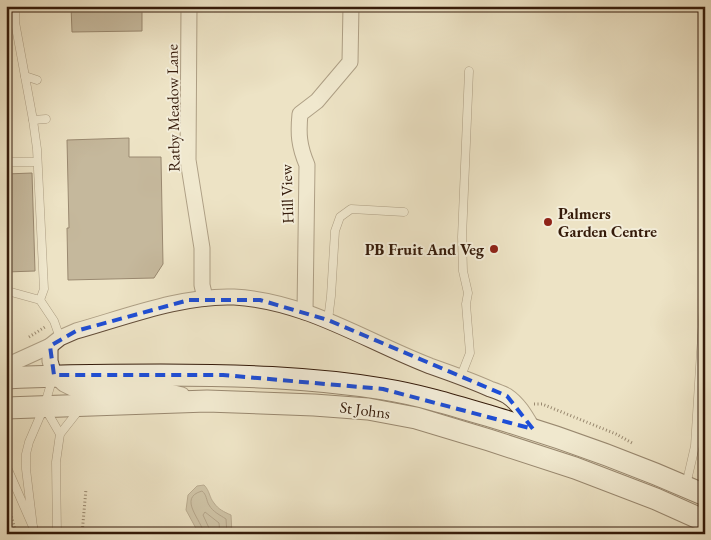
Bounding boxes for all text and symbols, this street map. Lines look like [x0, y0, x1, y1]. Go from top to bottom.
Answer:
street label: Ratby Meadow Lane [161, 44, 185, 172]
street label: Hill View [275, 163, 299, 224]
place label: Palmers Garden Centre [558, 203, 657, 242]
marker: Palmers Garden Centre [542, 216, 554, 228]
place label: PB Fruit And Veg [365, 239, 485, 260]
marker: PB Fruit And Veg [488, 243, 500, 255]
street label: St Johns [339, 396, 391, 424]

